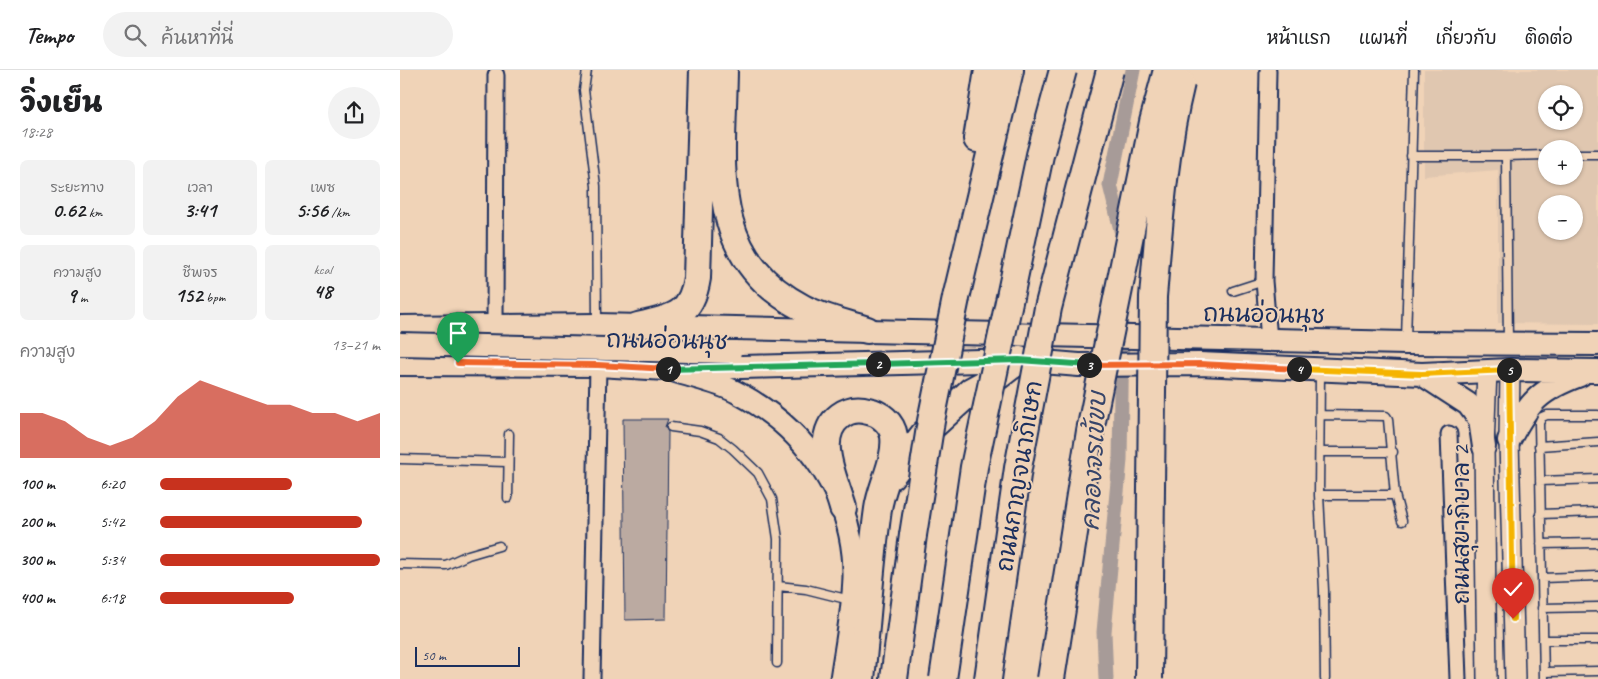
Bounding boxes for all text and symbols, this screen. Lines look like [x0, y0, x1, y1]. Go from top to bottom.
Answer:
search box [103, 12, 453, 57]
text: Tempo [25, 20, 73, 50]
icon: search [121, 21, 149, 49]
text: ค้นหาที่นี่ [161, 26, 233, 50]
text: หน้าแรก [1267, 27, 1331, 49]
text: แผนที่ [1359, 27, 1407, 49]
text: เกี่ยวกับ [1435, 27, 1497, 49]
text: ติดต่อ [1525, 27, 1573, 49]
text: วิ่งเย็น [20, 85, 102, 120]
map controls [1538, 85, 1583, 240]
button: locate [1538, 85, 1583, 130]
button: share [328, 87, 380, 139]
text: 18:28 [20, 122, 52, 142]
button: + [1538, 140, 1583, 185]
text: ระยะทาง [51, 179, 104, 196]
text: เวลา [187, 179, 213, 196]
text: เพซ [310, 179, 335, 196]
button: − [1538, 195, 1583, 240]
text: 0.62 [52, 197, 85, 223]
text: 3:41 [184, 197, 216, 223]
text: 5:56 [296, 197, 328, 223]
text: km [85, 204, 102, 221]
text: /km [328, 204, 350, 221]
text: kcal [313, 261, 332, 278]
text: ความสูง [53, 264, 102, 281]
text: ชีพจร [182, 264, 218, 281]
text: 48 [313, 278, 332, 304]
text: 9 [67, 282, 76, 308]
text: 152 [175, 282, 203, 308]
text: m [76, 289, 88, 306]
text: bpm [203, 289, 225, 306]
street label: ถนนอ่อนนุช [1203, 298, 1325, 333]
pin [437, 312, 479, 363]
icon: arrive [444, 319, 472, 347]
street label: ถนนอ่อนนุช [606, 324, 728, 359]
text: 13–21 m [331, 335, 380, 355]
text: ความสูง [20, 342, 75, 362]
pin: 2 [866, 352, 890, 376]
pin: 3 [1076, 352, 1102, 378]
pin: 1 [656, 356, 680, 382]
text: 2 [875, 356, 882, 373]
pin: 4 [1286, 356, 1312, 382]
text: 3 [1086, 357, 1093, 374]
pin: 5 [1496, 358, 1522, 382]
text: 1 [665, 361, 672, 378]
text: 4 [1296, 361, 1303, 378]
text: 5 [1506, 362, 1513, 379]
street label: ถนนกาญจนาภิเษก [989, 378, 1049, 574]
water label: คลองจรเข้ขบ [1074, 389, 1114, 531]
street label: ถนนสุขาภิบาล 2 [1446, 443, 1479, 605]
text: 100 m [20, 474, 55, 494]
text: 6:20 [100, 474, 125, 494]
text: 200 m [20, 512, 55, 532]
text: 5:42 [100, 512, 125, 532]
text: 300 m [20, 550, 55, 570]
text: 5:34 [100, 550, 125, 570]
pin [1492, 568, 1534, 619]
icon: check [1499, 575, 1527, 603]
text: 400 m [20, 588, 55, 608]
text: 6:18 [100, 588, 125, 608]
scale bar [415, 644, 520, 667]
text: 50 m [422, 647, 446, 664]

